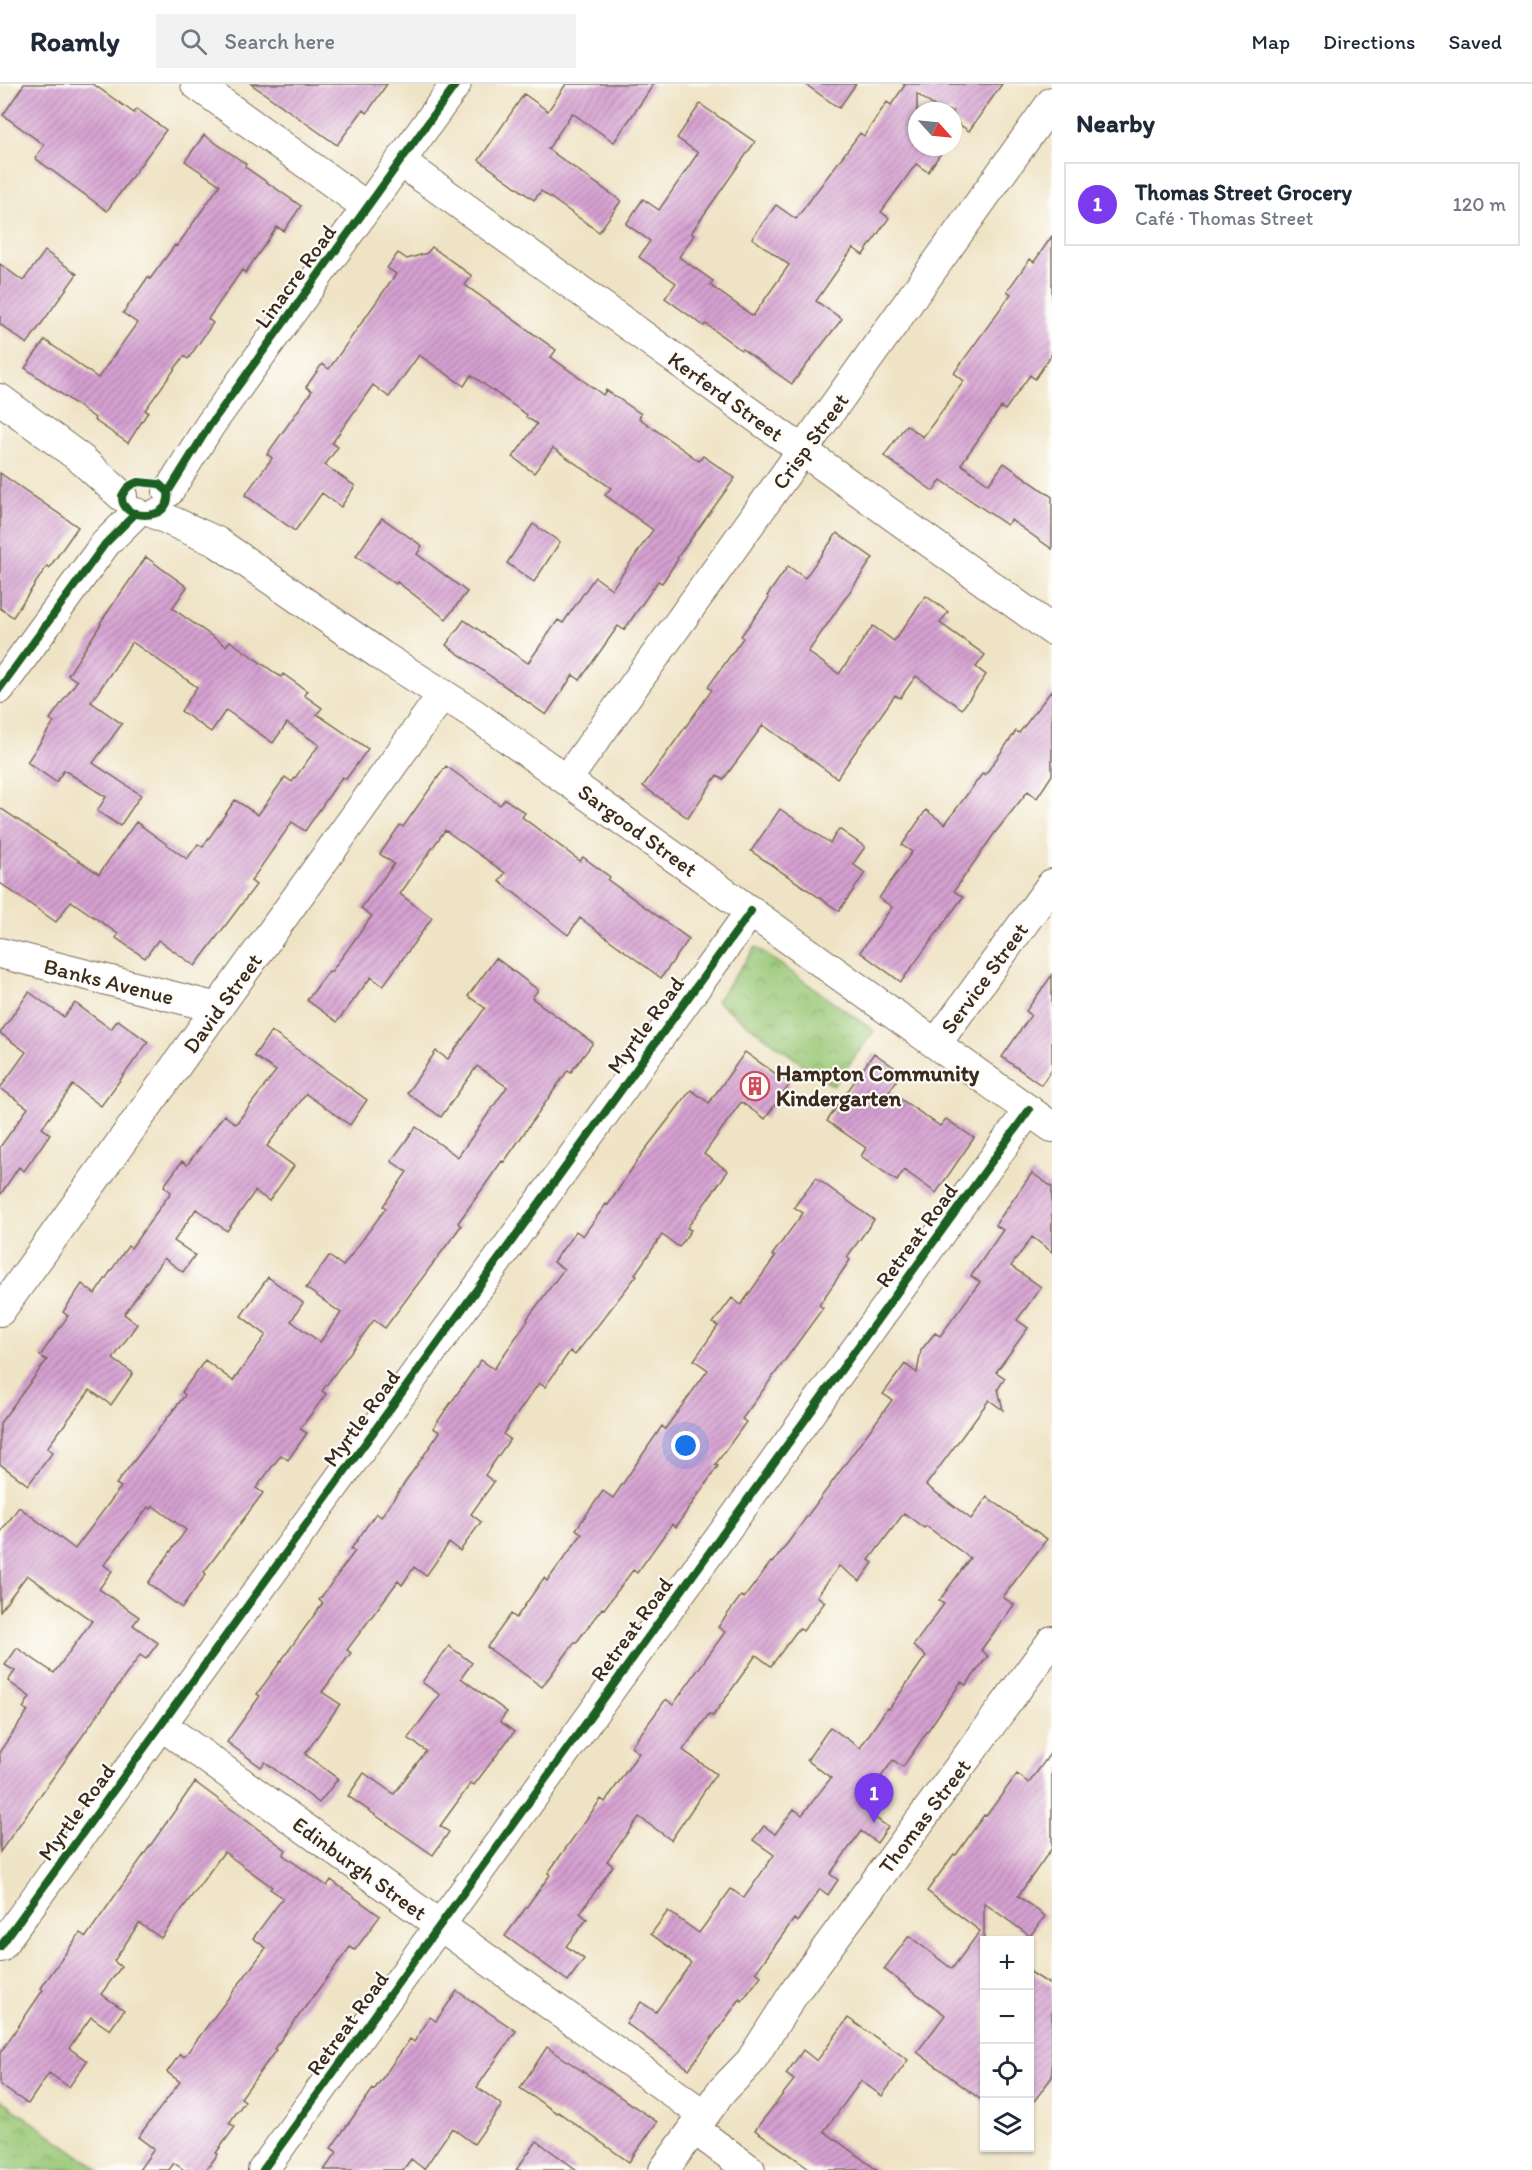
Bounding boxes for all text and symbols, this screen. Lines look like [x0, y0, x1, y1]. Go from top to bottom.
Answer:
search box [156, 14, 576, 68]
text: Roamly [30, 24, 120, 58]
icon: search [177, 25, 210, 58]
text: Search here [225, 28, 335, 55]
text: Map [1252, 29, 1290, 54]
text: Directions [1323, 29, 1415, 54]
text: Saved [1448, 29, 1502, 54]
north arrow [908, 102, 962, 156]
text: Nearby [1076, 107, 1155, 139]
text: Thomas Street Grocery [1135, 179, 1352, 206]
text: 1 [1093, 192, 1102, 216]
text: 120 m [1453, 192, 1506, 216]
text: Café · Thomas Street [1135, 206, 1313, 230]
street label: Linacre Road [249, 219, 342, 333]
street label: Kerferd Street [663, 345, 789, 447]
street label: Crisp Street [766, 388, 854, 495]
street label: Sargood Street [573, 778, 703, 883]
street label: Service Street [935, 917, 1034, 1039]
street label: David Street [177, 948, 268, 1059]
street label: Banks Avenue [41, 952, 177, 1011]
street label: Myrtle Road [601, 971, 690, 1079]
place label: Hampton Community Kindergarten [776, 1060, 980, 1112]
building icon: Hampton Community Kindergarten [739, 1070, 771, 1102]
street label: Retreat Road [869, 1178, 963, 1293]
street label: Myrtle Road [317, 1364, 406, 1472]
your location [671, 1431, 700, 1460]
street label: Retreat Road [584, 1572, 678, 1687]
street label: Thomas Street [872, 1753, 976, 1879]
street label: Myrtle Road [32, 1758, 121, 1866]
pin: 1 [854, 1774, 894, 1823]
street label: Edinburgh Street [287, 1810, 432, 1926]
map controls [980, 1936, 1034, 2152]
button: + [980, 1936, 1034, 1990]
street label: Retreat Road [300, 1966, 394, 2081]
button: − [980, 1990, 1034, 2044]
button: locate [980, 2044, 1034, 2098]
button: layers [980, 2098, 1034, 2152]

